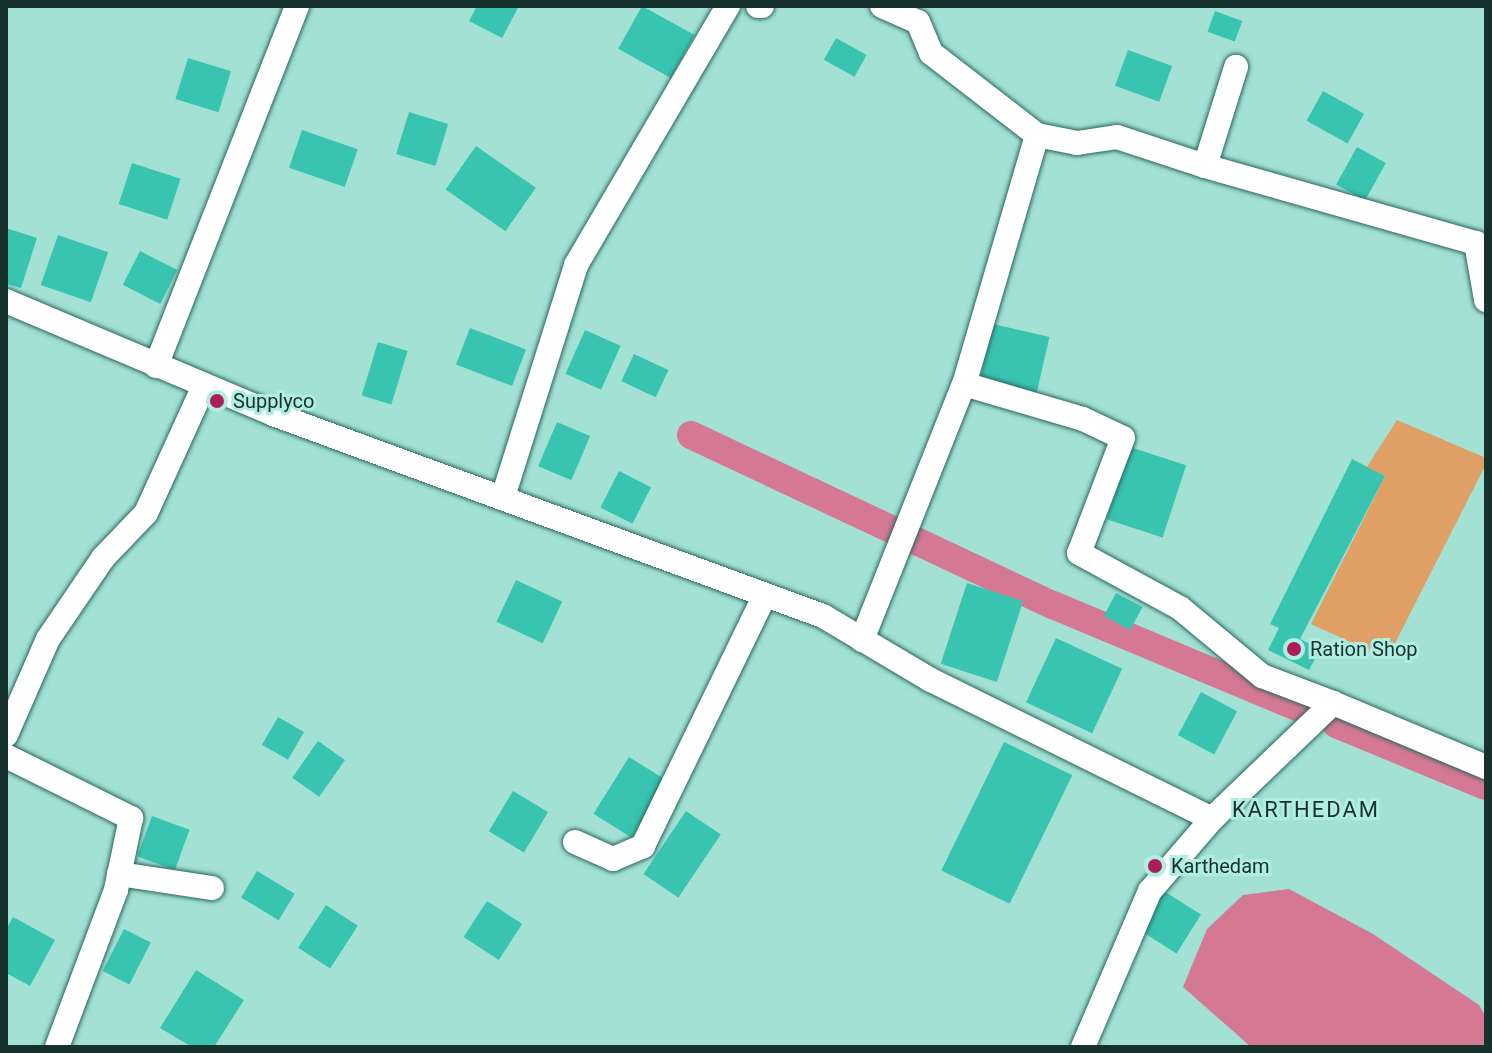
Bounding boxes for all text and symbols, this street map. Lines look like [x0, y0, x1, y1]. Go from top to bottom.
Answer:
place label: Supplyco [233, 389, 314, 413]
marker: Supplyco [208, 392, 226, 410]
place label: Ration Shop [1310, 637, 1418, 661]
marker: Ration Shop [1285, 640, 1303, 658]
district label: KARTHEDAM [1232, 797, 1380, 823]
place label: Karthedam [1171, 854, 1270, 878]
marker: Karthedam [1146, 857, 1164, 875]

